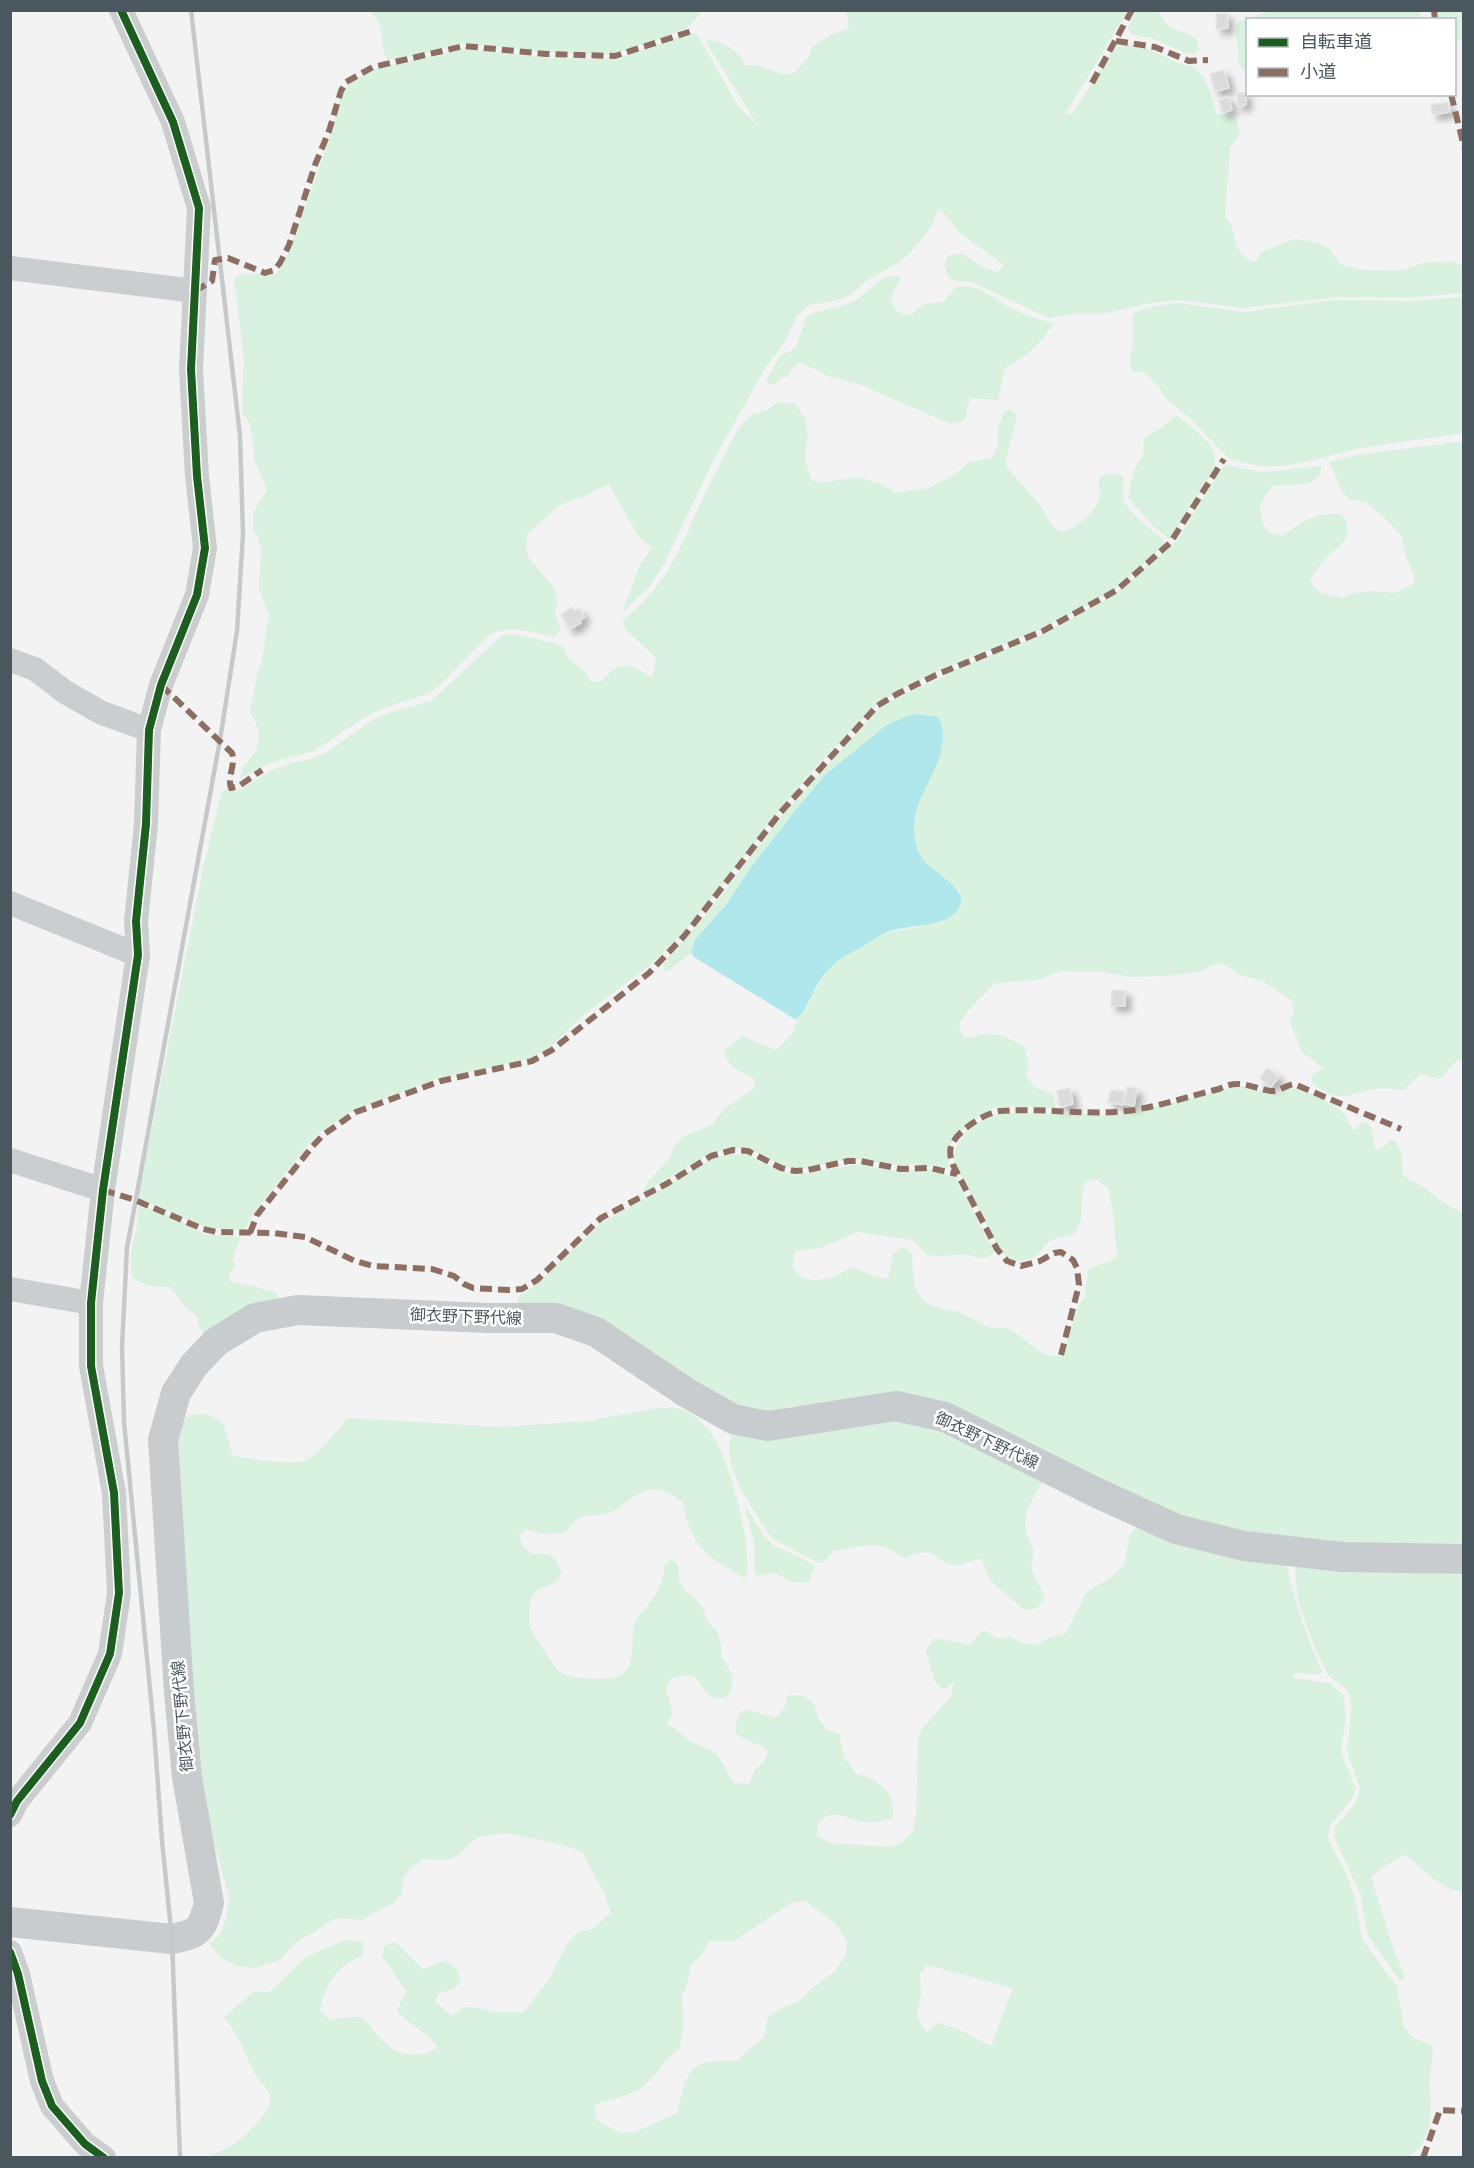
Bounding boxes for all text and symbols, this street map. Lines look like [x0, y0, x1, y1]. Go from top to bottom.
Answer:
legend [1246, 18, 1456, 96]
text: 自転車道 [1300, 29, 1372, 53]
text: 小道 [1300, 59, 1336, 83]
street label: 御衣野下野代線 [410, 1303, 522, 1329]
street label: 御衣野下野代線 [932, 1406, 1042, 1474]
street label: 御衣野下野代線 [166, 1659, 198, 1773]

